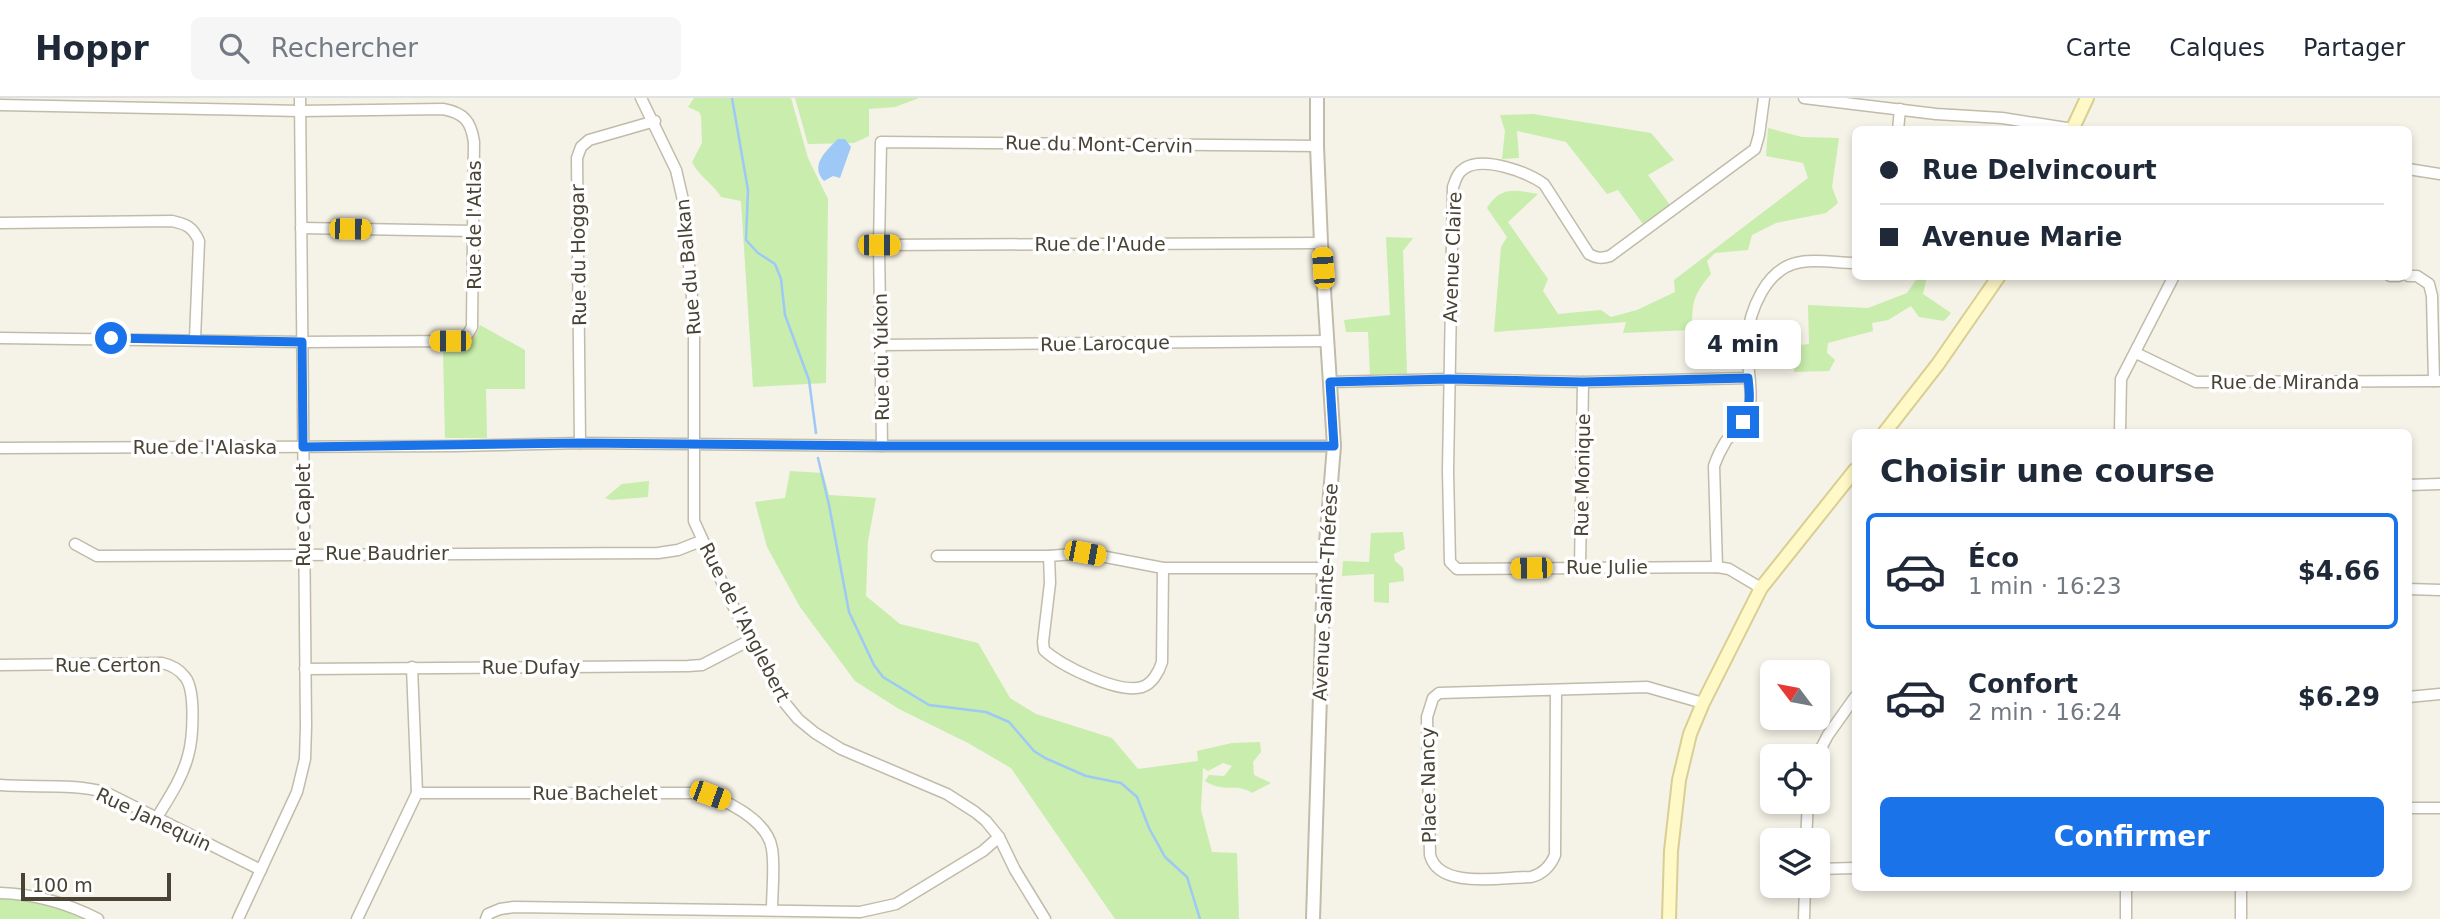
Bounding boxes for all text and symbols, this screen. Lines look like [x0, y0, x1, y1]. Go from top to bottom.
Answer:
search box [191, 17, 681, 80]
text: Hoppr [35, 29, 149, 68]
icon: search [215, 29, 253, 67]
text: Rechercher [271, 33, 418, 63]
text: Carte [2066, 34, 2131, 62]
text: Calques [2169, 34, 2265, 62]
text: Partager [2303, 34, 2405, 62]
street label: Rue du Mont-Cervin [1005, 131, 1193, 157]
text: Rue Delvincourt [1922, 155, 2157, 185]
street label: Rue de l'Atlas [463, 160, 485, 290]
street label: Rue du Hoggar [566, 184, 590, 326]
street label: Avenue Claire [1439, 191, 1465, 323]
street label: Rue du Balkan [671, 198, 705, 336]
car [329, 218, 372, 240]
text: Avenue Marie [1922, 222, 2122, 252]
street label: Rue de l'Aude [1034, 233, 1166, 255]
car [859, 235, 901, 256]
car [1312, 246, 1335, 290]
street label: Rue du Yukon [869, 293, 893, 421]
callout: 4 min [1685, 320, 1801, 370]
route start [95, 322, 127, 354]
car [430, 331, 472, 352]
street label: Rue Larocque [1040, 331, 1170, 355]
text: 4 min [1707, 331, 1779, 357]
street label: Rue de Miranda [2211, 371, 2359, 393]
route end [1727, 406, 1759, 438]
street label: Rue Monique [1570, 413, 1594, 537]
street label: Rue de l'Alaska [133, 436, 277, 458]
text: Choisir une course [1880, 452, 2215, 490]
street label: Rue Caplet [292, 463, 314, 567]
street label: Avenue Sainte-Thérèse [1308, 483, 1342, 701]
street label: Rue de l'Anglebert [695, 539, 795, 705]
car [1063, 539, 1108, 567]
icon: car [1884, 540, 1947, 603]
street label: Rue Baudrier [325, 542, 449, 564]
text: Éco [1968, 543, 2019, 573]
street label: Rue Julie [1566, 556, 1648, 578]
text: $4.66 [2298, 556, 2380, 586]
car [1510, 557, 1553, 579]
text: 1 min · 16:23 [1968, 573, 2122, 599]
street label: Rue Certon [55, 654, 161, 676]
street label: Rue Dufay [482, 656, 580, 678]
north arrow [1760, 660, 1830, 730]
map controls [1760, 660, 1830, 898]
icon: car [1884, 666, 1947, 729]
text: Confort [1968, 669, 2078, 699]
text: $6.29 [2298, 682, 2380, 712]
text: 2 min · 16:24 [1968, 699, 2122, 725]
street label: Place Nancy [1416, 727, 1440, 843]
button: locate [1760, 744, 1830, 814]
car [687, 778, 734, 812]
street label: Rue Bachelet [532, 782, 658, 804]
street label: Rue Janequin [93, 783, 215, 855]
button: Confirmer [1880, 797, 2384, 877]
button: layers [1760, 828, 1830, 898]
scale bar [21, 870, 172, 902]
text: 100 m [32, 874, 93, 896]

